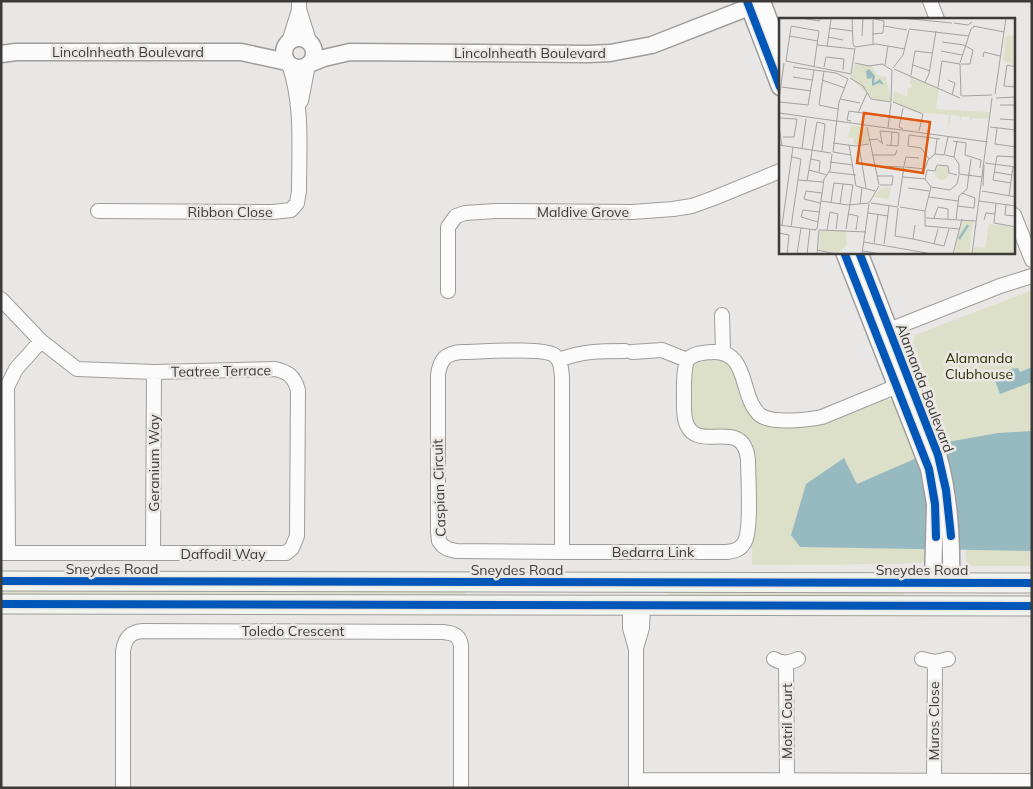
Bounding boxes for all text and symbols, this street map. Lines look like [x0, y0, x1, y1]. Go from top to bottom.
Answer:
inset map [779, 18, 1016, 254]
street label: Lincolnheath Boulevard [52, 43, 204, 61]
street label: Lincolnheath Boulevard [454, 44, 606, 62]
street label: Ribbon Close [187, 203, 273, 221]
street label: Maldive Grove [537, 203, 629, 221]
street label: Alamanda Boulevard [892, 321, 958, 455]
park label: Alamanda Clubhouse [945, 349, 1013, 383]
street label: Teatree Terrace [171, 361, 271, 381]
street label: Geranium Way [145, 414, 163, 512]
street label: Caspian Circuit [428, 439, 450, 537]
street label: Bedarra Link [612, 543, 695, 561]
street label: Daffodil Way [180, 545, 266, 563]
street label: Sneydes Road [66, 560, 158, 578]
street label: Sneydes Road [471, 561, 563, 579]
street label: Sneydes Road [876, 561, 968, 579]
street label: Toledo Crescent [241, 622, 345, 640]
street label: Muros Close [925, 681, 943, 761]
street label: Motril Court [778, 683, 796, 759]

